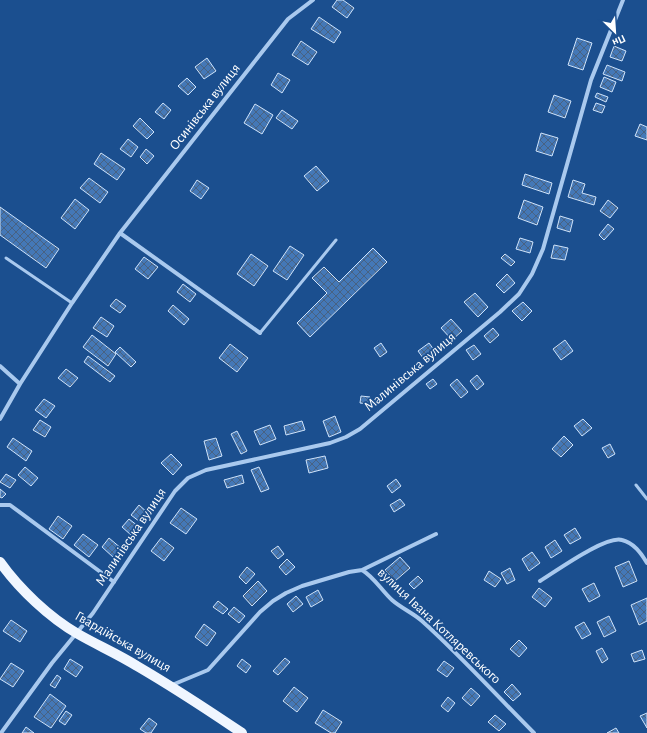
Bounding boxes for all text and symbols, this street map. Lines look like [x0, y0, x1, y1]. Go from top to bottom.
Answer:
north arrow [595, 12, 635, 52]
text: Пн [611, 33, 627, 48]
street label: Осинівська вулиця [167, 61, 243, 153]
street label: Малинівська вулиця [362, 330, 458, 414]
street label: Малинівська вулиця [93, 486, 169, 588]
street label: вулиця Івана Котляревського [375, 565, 503, 687]
street label: Гвардійська вулиця [73, 609, 173, 675]

